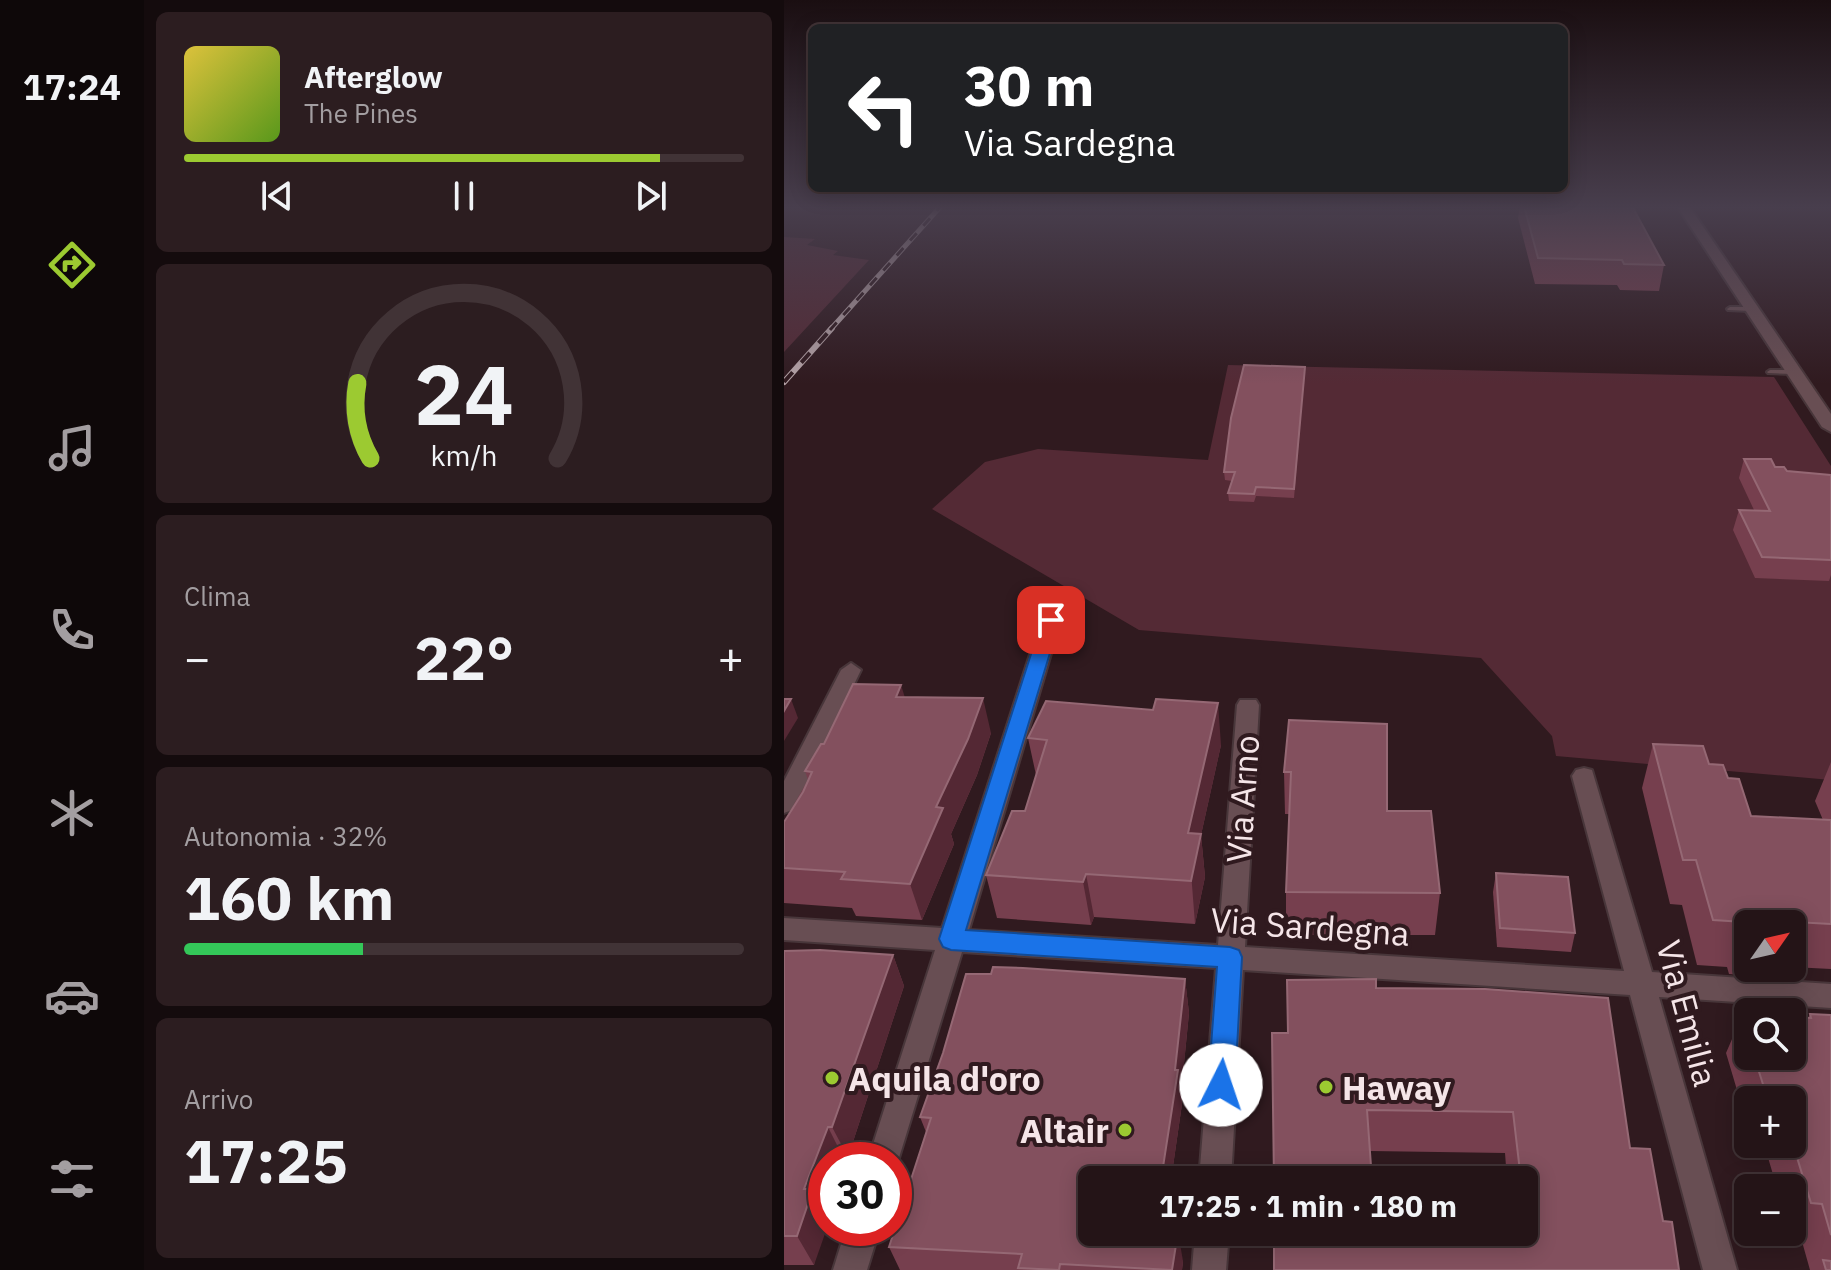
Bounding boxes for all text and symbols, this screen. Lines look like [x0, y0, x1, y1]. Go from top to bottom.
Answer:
text: 30 m [964, 49, 1094, 121]
icon: left [832, 56, 936, 160]
text: Afterglow [304, 57, 443, 96]
text: 17:24 [23, 63, 121, 110]
text: The Pines [304, 96, 418, 130]
text: Via Sardegna [964, 119, 1175, 166]
icon: previous [255, 174, 299, 218]
icon: pause [442, 174, 486, 218]
icon: next [629, 174, 673, 218]
icon: directions [44, 237, 100, 293]
text: 24 [414, 340, 514, 448]
icon: music [44, 420, 100, 476]
text: km/h [430, 438, 498, 475]
text: Clima [184, 579, 250, 613]
pin [1017, 586, 1085, 654]
icon: arrive [1029, 598, 1073, 642]
icon: phone [44, 602, 100, 658]
text: 22° [414, 618, 514, 697]
text: − [184, 629, 210, 686]
text: + [718, 629, 744, 686]
street label: Via Arno [1216, 734, 1268, 864]
icon: climate [44, 785, 100, 841]
text: Autonomia · 32% [184, 819, 387, 853]
text: 160 km [184, 858, 394, 937]
street label: Via Sardegna [1209, 897, 1411, 955]
north arrow [1734, 910, 1806, 982]
map controls [1734, 910, 1806, 1246]
street label: Via Emilia [1647, 935, 1729, 1091]
icon: car [44, 968, 100, 1024]
button: search [1734, 998, 1806, 1070]
position arrow [1179, 1043, 1263, 1127]
place label: Aquila d'oro [848, 1056, 1041, 1100]
place label: Haway [1342, 1065, 1451, 1109]
marker: Aquila d'oro [823, 1069, 841, 1087]
marker: Haway [1317, 1078, 1335, 1096]
text: Arrivo [184, 1082, 253, 1116]
button: + [1734, 1086, 1806, 1158]
place label: Altair [1020, 1108, 1109, 1152]
text: 17:25 [184, 1121, 348, 1200]
marker: Altair [1116, 1121, 1134, 1139]
speed limit sign: 30 [808, 1142, 912, 1246]
icon: filters [44, 1151, 100, 1207]
button: − [1734, 1174, 1806, 1246]
text: 17:25 · 1 min · 180 m [1159, 1186, 1457, 1225]

